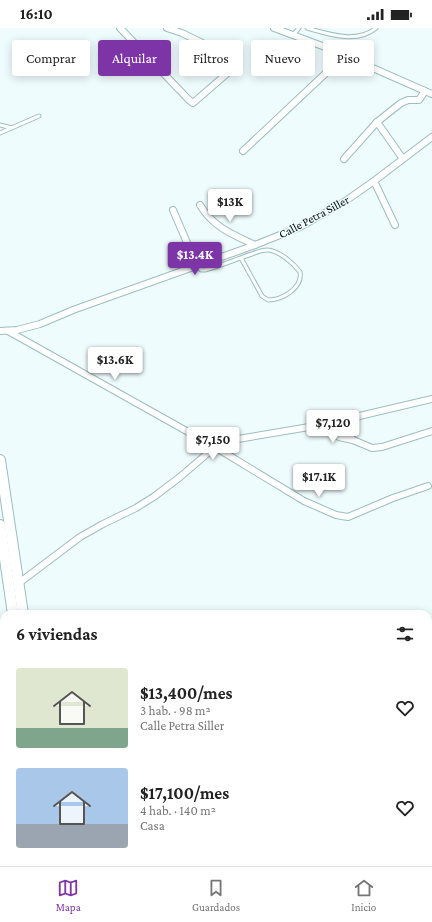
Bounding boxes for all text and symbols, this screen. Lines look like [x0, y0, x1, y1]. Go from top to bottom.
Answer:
text: 16:10 [20, 6, 53, 22]
chip: Comprar [12, 40, 90, 76]
chip: Alquilar [98, 40, 171, 76]
chip: Filtros [179, 40, 243, 76]
chip: Nuevo [251, 40, 315, 76]
chip: Piso [323, 40, 374, 76]
pin: $13K [206, 189, 254, 223]
street label: Calle Petra Siller [276, 192, 352, 241]
text: $13K [217, 194, 243, 209]
pin: $13.4K [162, 242, 228, 276]
text: $13.4K [177, 247, 213, 262]
pin: $13.6K [82, 347, 148, 381]
text: $13.6K [97, 352, 133, 367]
pin: $7,120 [300, 410, 366, 444]
text: $7,120 [315, 415, 351, 430]
pin: $7,150 [180, 427, 246, 461]
text: $7,150 [196, 432, 230, 447]
pin: $17.1K [286, 464, 352, 498]
text: $17.1K [302, 469, 336, 484]
icon: filters [394, 623, 416, 645]
text: 6 viviendas [16, 625, 97, 644]
icon: home [48, 684, 96, 732]
text: $13,400/mes [140, 684, 233, 703]
icon: heart [394, 697, 416, 719]
text: 3 hab. · 98 m² [140, 703, 211, 718]
text: Calle Petra Siller [140, 718, 224, 733]
icon: home [48, 784, 96, 832]
text: $17,100/mes [140, 784, 229, 803]
icon: heart [394, 797, 416, 819]
text: 4 hab. · 140 m² [140, 803, 216, 818]
text: Casa [140, 818, 165, 833]
tab: Mapa [56, 877, 81, 913]
tab: Guardados [192, 877, 240, 913]
tab: Inicio [351, 877, 376, 913]

